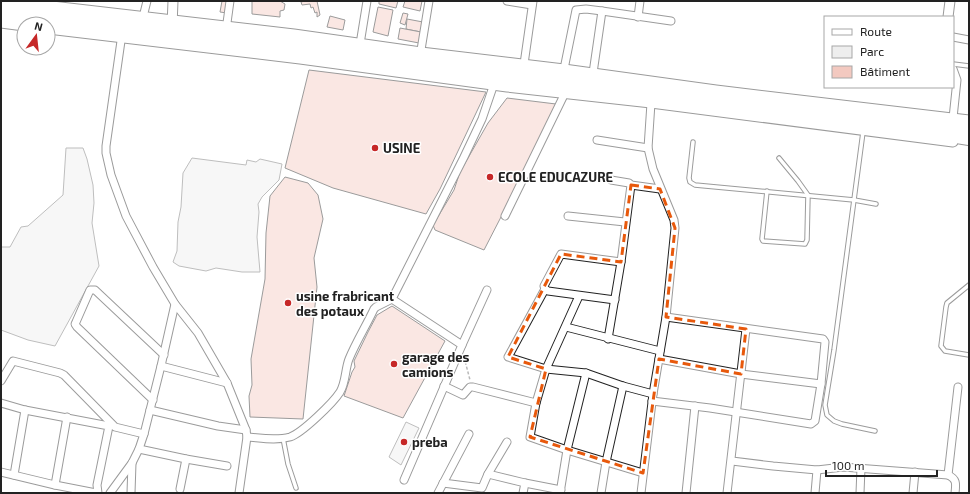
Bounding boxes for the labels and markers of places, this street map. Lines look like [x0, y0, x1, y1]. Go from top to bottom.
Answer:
place label: USINE [383, 140, 420, 156]
marker: USINE [370, 143, 380, 153]
place label: ECOLE EDUCAZURE [498, 169, 613, 185]
marker: ECOLE EDUCAZURE [485, 172, 495, 182]
place label: usine frabricant des potaux [296, 288, 395, 319]
marker: usine frabricant des potaux [283, 298, 293, 308]
place label: garage des camions [402, 349, 470, 380]
marker: garage des camions [389, 359, 399, 369]
place label: preba [412, 434, 448, 450]
marker: preba [399, 437, 409, 447]

